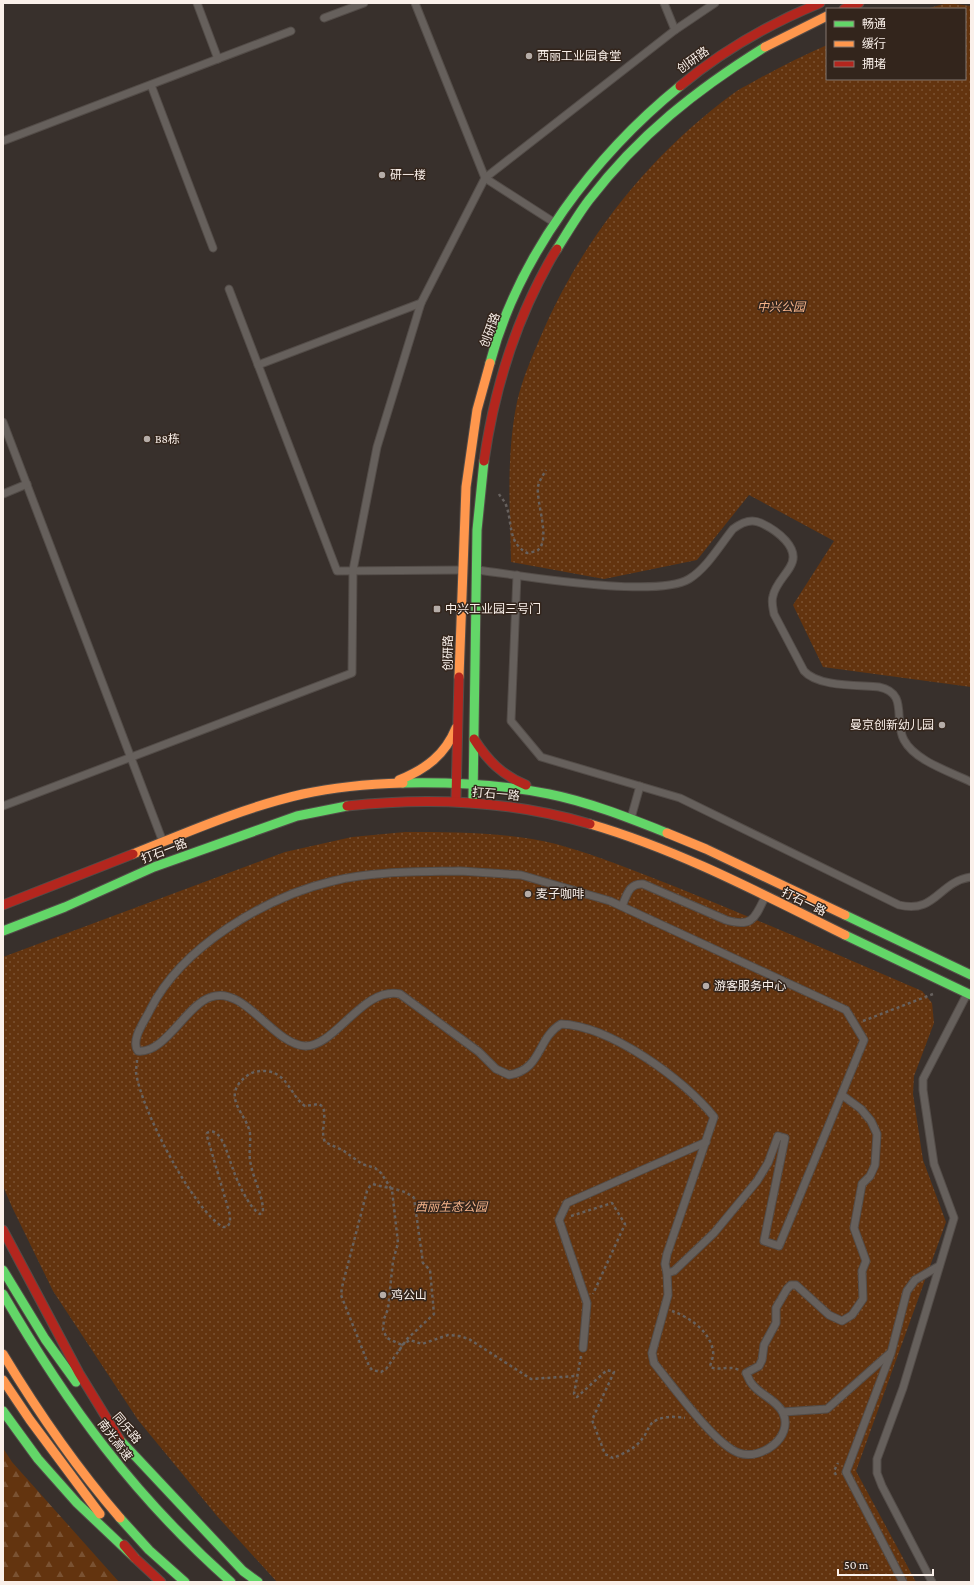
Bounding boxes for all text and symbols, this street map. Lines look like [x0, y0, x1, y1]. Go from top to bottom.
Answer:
legend [826, 8, 966, 80]
text: 畅通 [862, 17, 886, 31]
text: 缓行 [862, 37, 886, 51]
street label: 创研路 [674, 44, 712, 76]
place label: 西丽工业园食堂 [537, 49, 621, 63]
marker: 西丽工业园食堂 [524, 51, 534, 61]
text: 拥堵 [862, 57, 886, 71]
place label: 研一楼 [390, 168, 426, 182]
marker: 研一楼 [377, 170, 387, 180]
park label: 中兴公园 [757, 300, 807, 314]
street label: 创研路 [477, 311, 503, 349]
place label: B8栋 [155, 432, 180, 446]
marker: B8栋 [142, 434, 152, 444]
place label: 中兴工业园三号门 [445, 602, 541, 616]
marker: 中兴工业园三号门 [432, 604, 442, 614]
street label: 创研路 [441, 635, 455, 671]
place label: 曼京创新幼儿园 [850, 718, 934, 732]
marker: 曼京创新幼儿园 [937, 720, 947, 730]
street label: 打石一路 [471, 785, 521, 803]
street label: 打石一路 [139, 836, 189, 866]
street label: 打石一路 [779, 885, 829, 919]
place label: 麦子咖啡 [536, 887, 584, 901]
marker: 麦子咖啡 [523, 889, 533, 899]
place label: 游客服务中心 [714, 979, 786, 993]
marker: 游客服务中心 [701, 981, 711, 991]
park label: 西丽生态公园 [415, 1200, 489, 1214]
place label: 鸡公山 [391, 1288, 427, 1302]
marker: 鸡公山 [378, 1290, 388, 1300]
street label: 同乐路 [110, 1410, 144, 1446]
street label: 南光高速 [95, 1417, 135, 1463]
scale bar [838, 1551, 933, 1577]
text: 50 m [844, 1558, 869, 1572]

